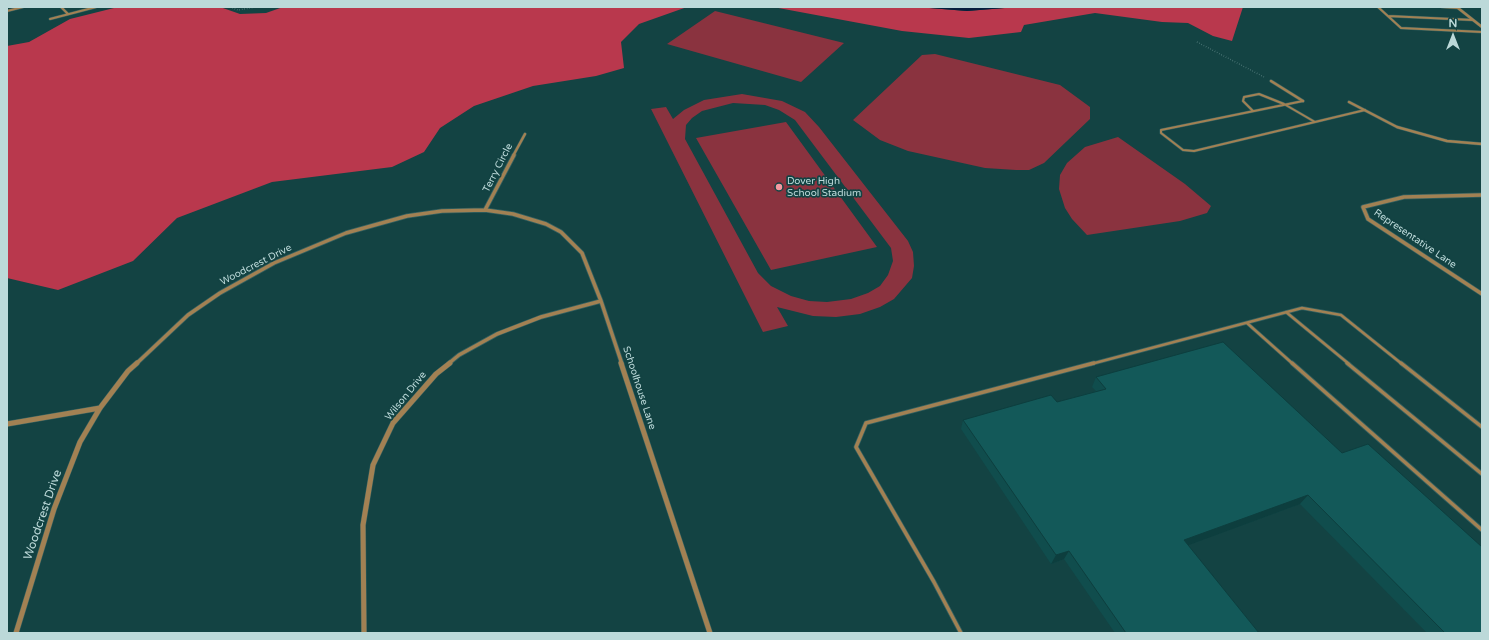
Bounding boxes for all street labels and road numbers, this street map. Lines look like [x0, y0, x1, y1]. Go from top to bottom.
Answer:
street label: Terry Circle [481, 142, 515, 194]
street label: Representative Lane [1371, 207, 1459, 271]
street label: Woodcrest Drive [218, 242, 294, 288]
street label: Schoolhouse Lane [620, 345, 658, 431]
street label: Wilson Drive [383, 369, 429, 423]
street label: Woodcrest Drive [21, 468, 65, 562]

